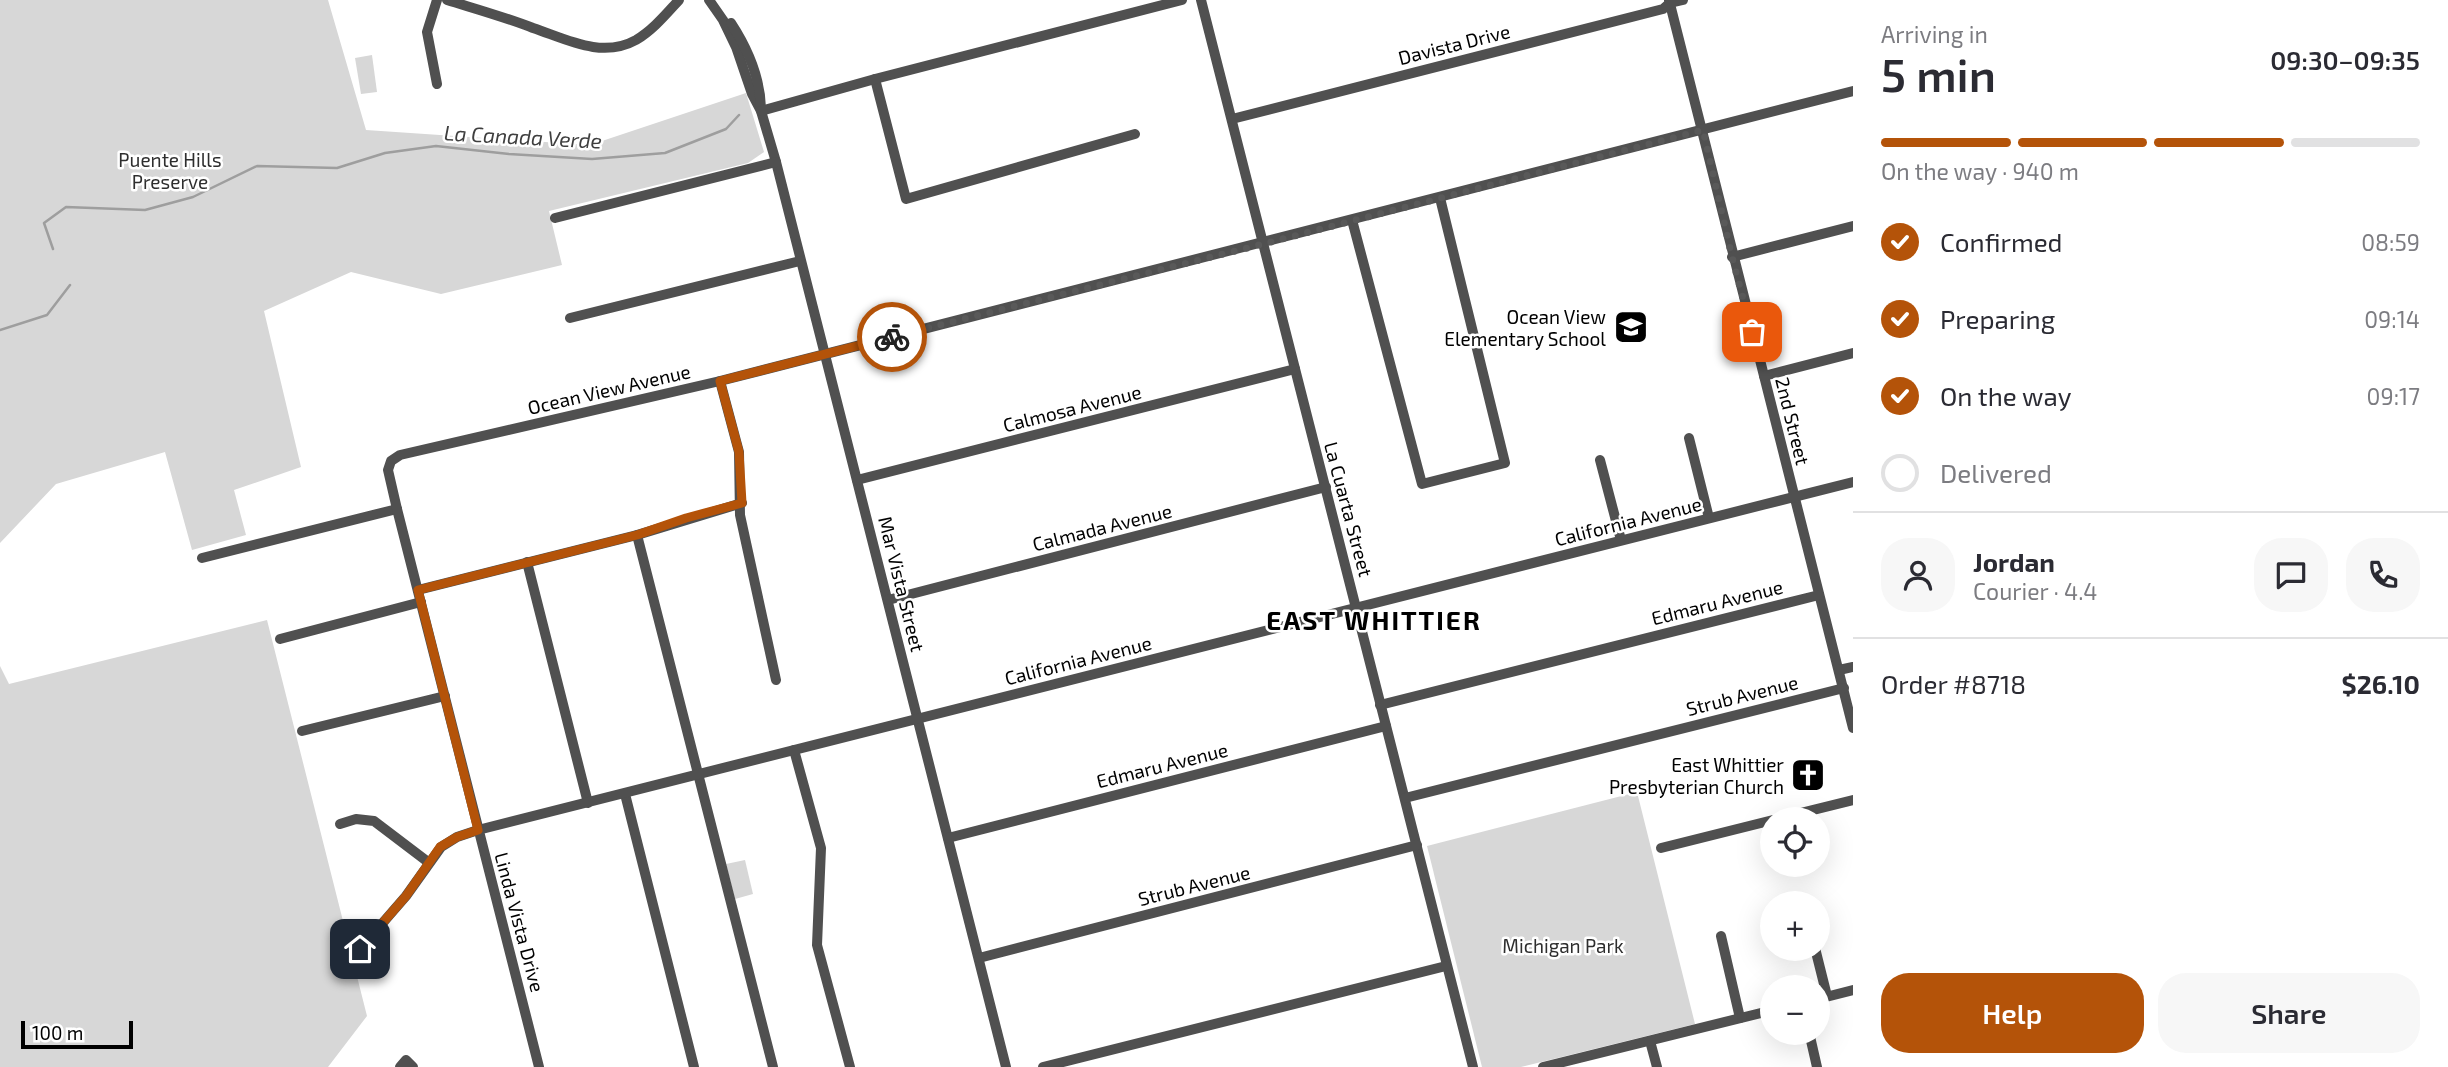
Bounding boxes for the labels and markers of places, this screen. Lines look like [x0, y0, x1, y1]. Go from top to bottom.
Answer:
pin [1722, 302, 1782, 362]
place label: Ocean View Elementary School [1444, 305, 1606, 350]
school or university icon: Ocean View Elementary School [1612, 308, 1650, 346]
place label: East Whittier Presbyterian Church [1609, 753, 1784, 798]
church icon: East Whittier Presbyterian Church [1789, 756, 1827, 794]
pin [330, 919, 390, 979]

